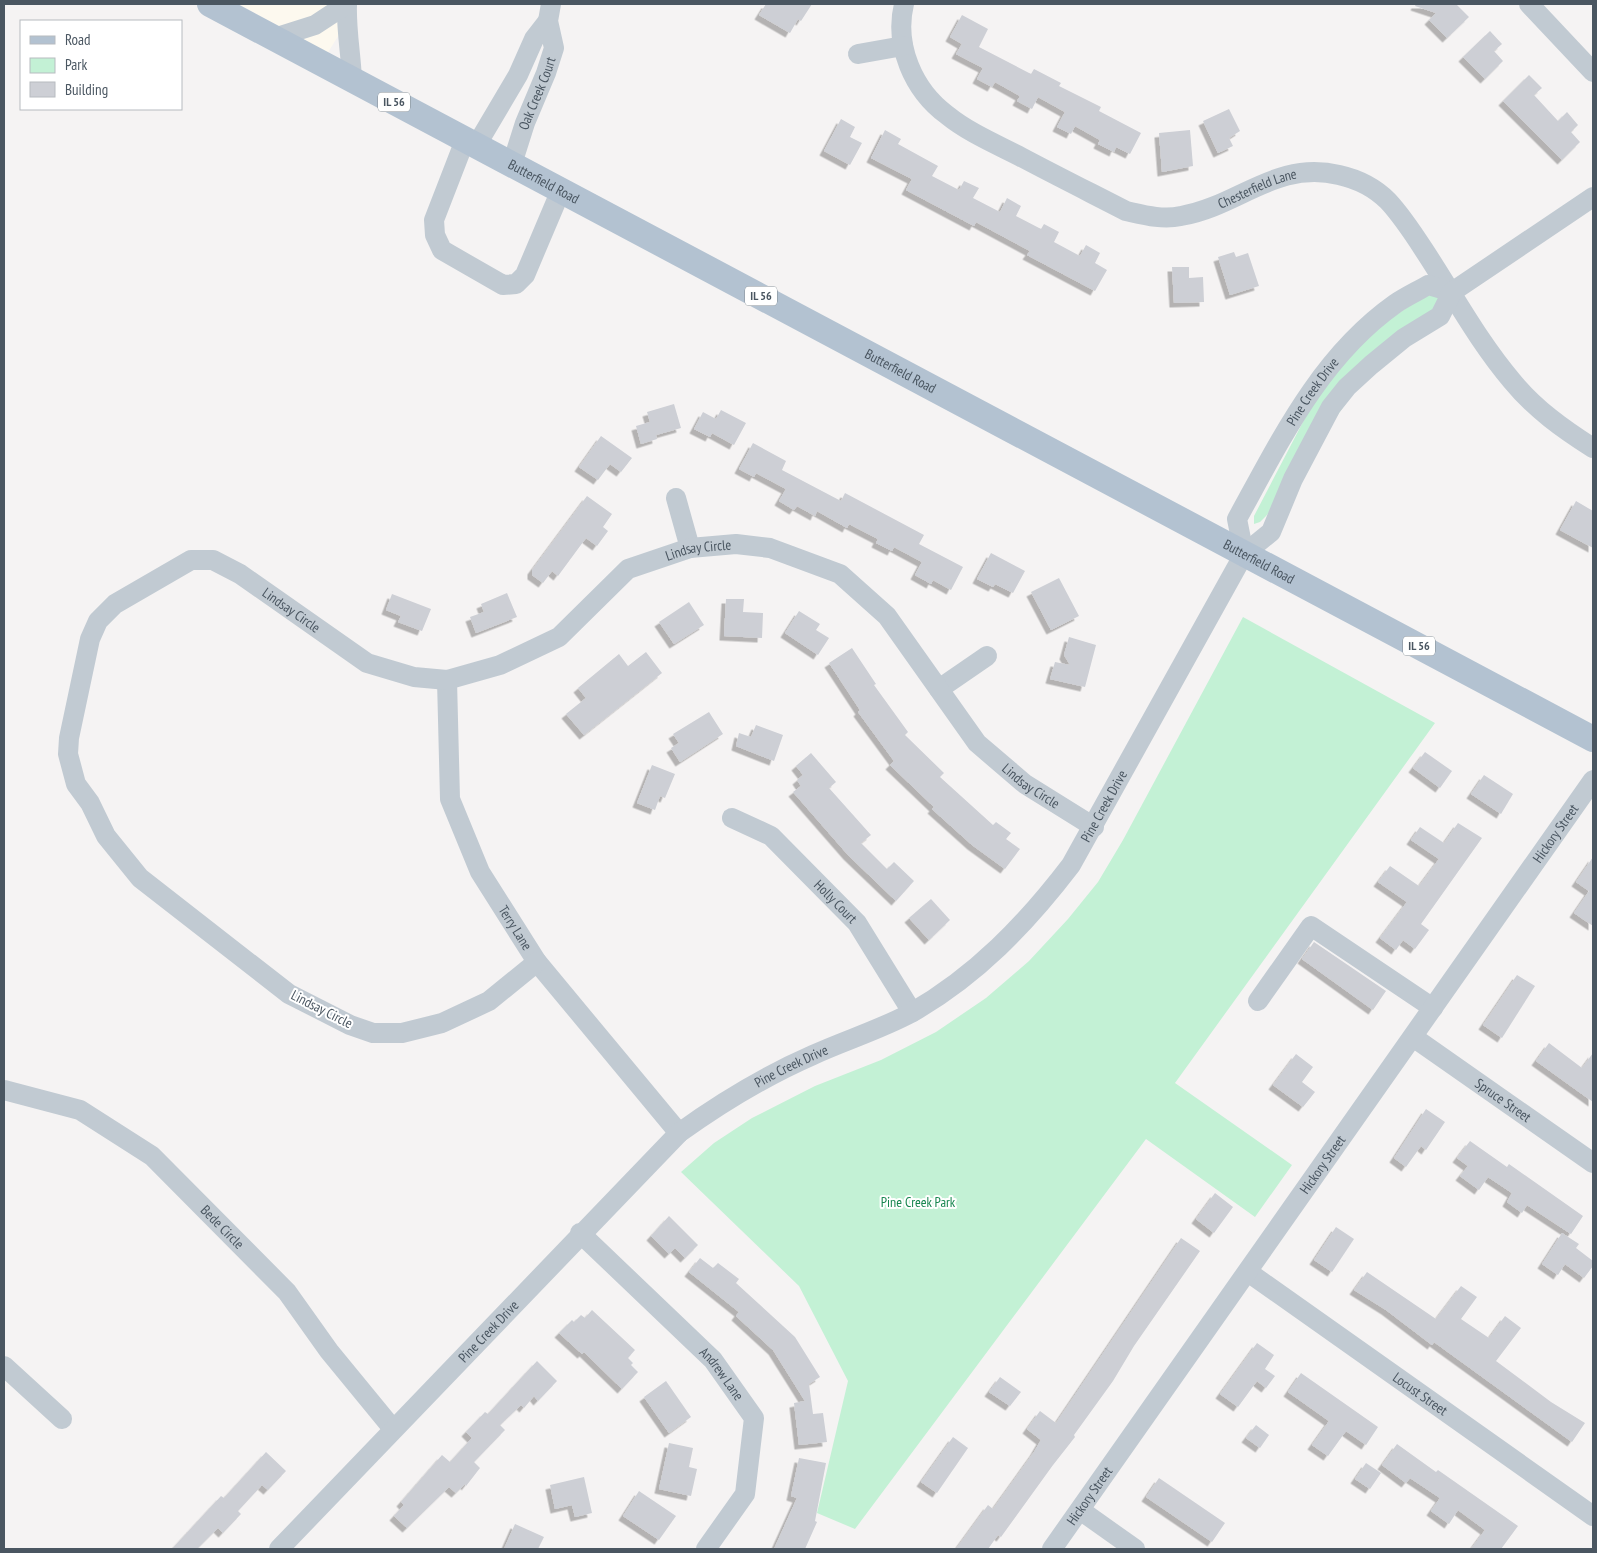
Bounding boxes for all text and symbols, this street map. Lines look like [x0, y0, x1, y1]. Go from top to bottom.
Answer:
legend [20, 20, 182, 110]
text: Road [65, 30, 91, 49]
text: Park [65, 55, 87, 74]
street label: Oak Creek Court [514, 55, 560, 132]
text: Building [65, 80, 108, 99]
road number: IL 56 [378, 92, 410, 111]
street label: Butterfield Road [505, 155, 582, 208]
street label: Chesterfield Lane [1215, 165, 1298, 213]
road number: IL 56 [745, 286, 777, 306]
street label: Butterfield Road [862, 345, 939, 397]
street label: Pine Creek Drive [1282, 353, 1343, 429]
street label: Lindsay Circle [663, 535, 732, 565]
street label: Butterfield Road [1220, 535, 1298, 588]
street label: Lindsay Circle [259, 584, 324, 637]
road number: IL 56 [1403, 636, 1435, 656]
street label: Lindsay Circle [998, 759, 1063, 813]
street label: Pine Creek Drive [1077, 767, 1131, 845]
street label: Hickory Street [1529, 800, 1582, 866]
street label: Holly Court [810, 876, 861, 927]
street label: Terry Lane [495, 902, 536, 954]
street label: Lindsay Circle [288, 986, 356, 1032]
street label: Pine Creek Drive [751, 1041, 831, 1092]
street label: Spruce Street [1472, 1074, 1535, 1126]
street label: Hickory Street [1296, 1132, 1349, 1197]
park label: Pine Creek Park [881, 1193, 956, 1211]
street label: Bede Circle [197, 1201, 248, 1253]
street label: Pine Creek Drive [454, 1296, 522, 1366]
street label: Andrew Lane [696, 1343, 748, 1404]
street label: Locust Street [1389, 1368, 1451, 1419]
street label: Hickory Street [1063, 1463, 1116, 1529]

